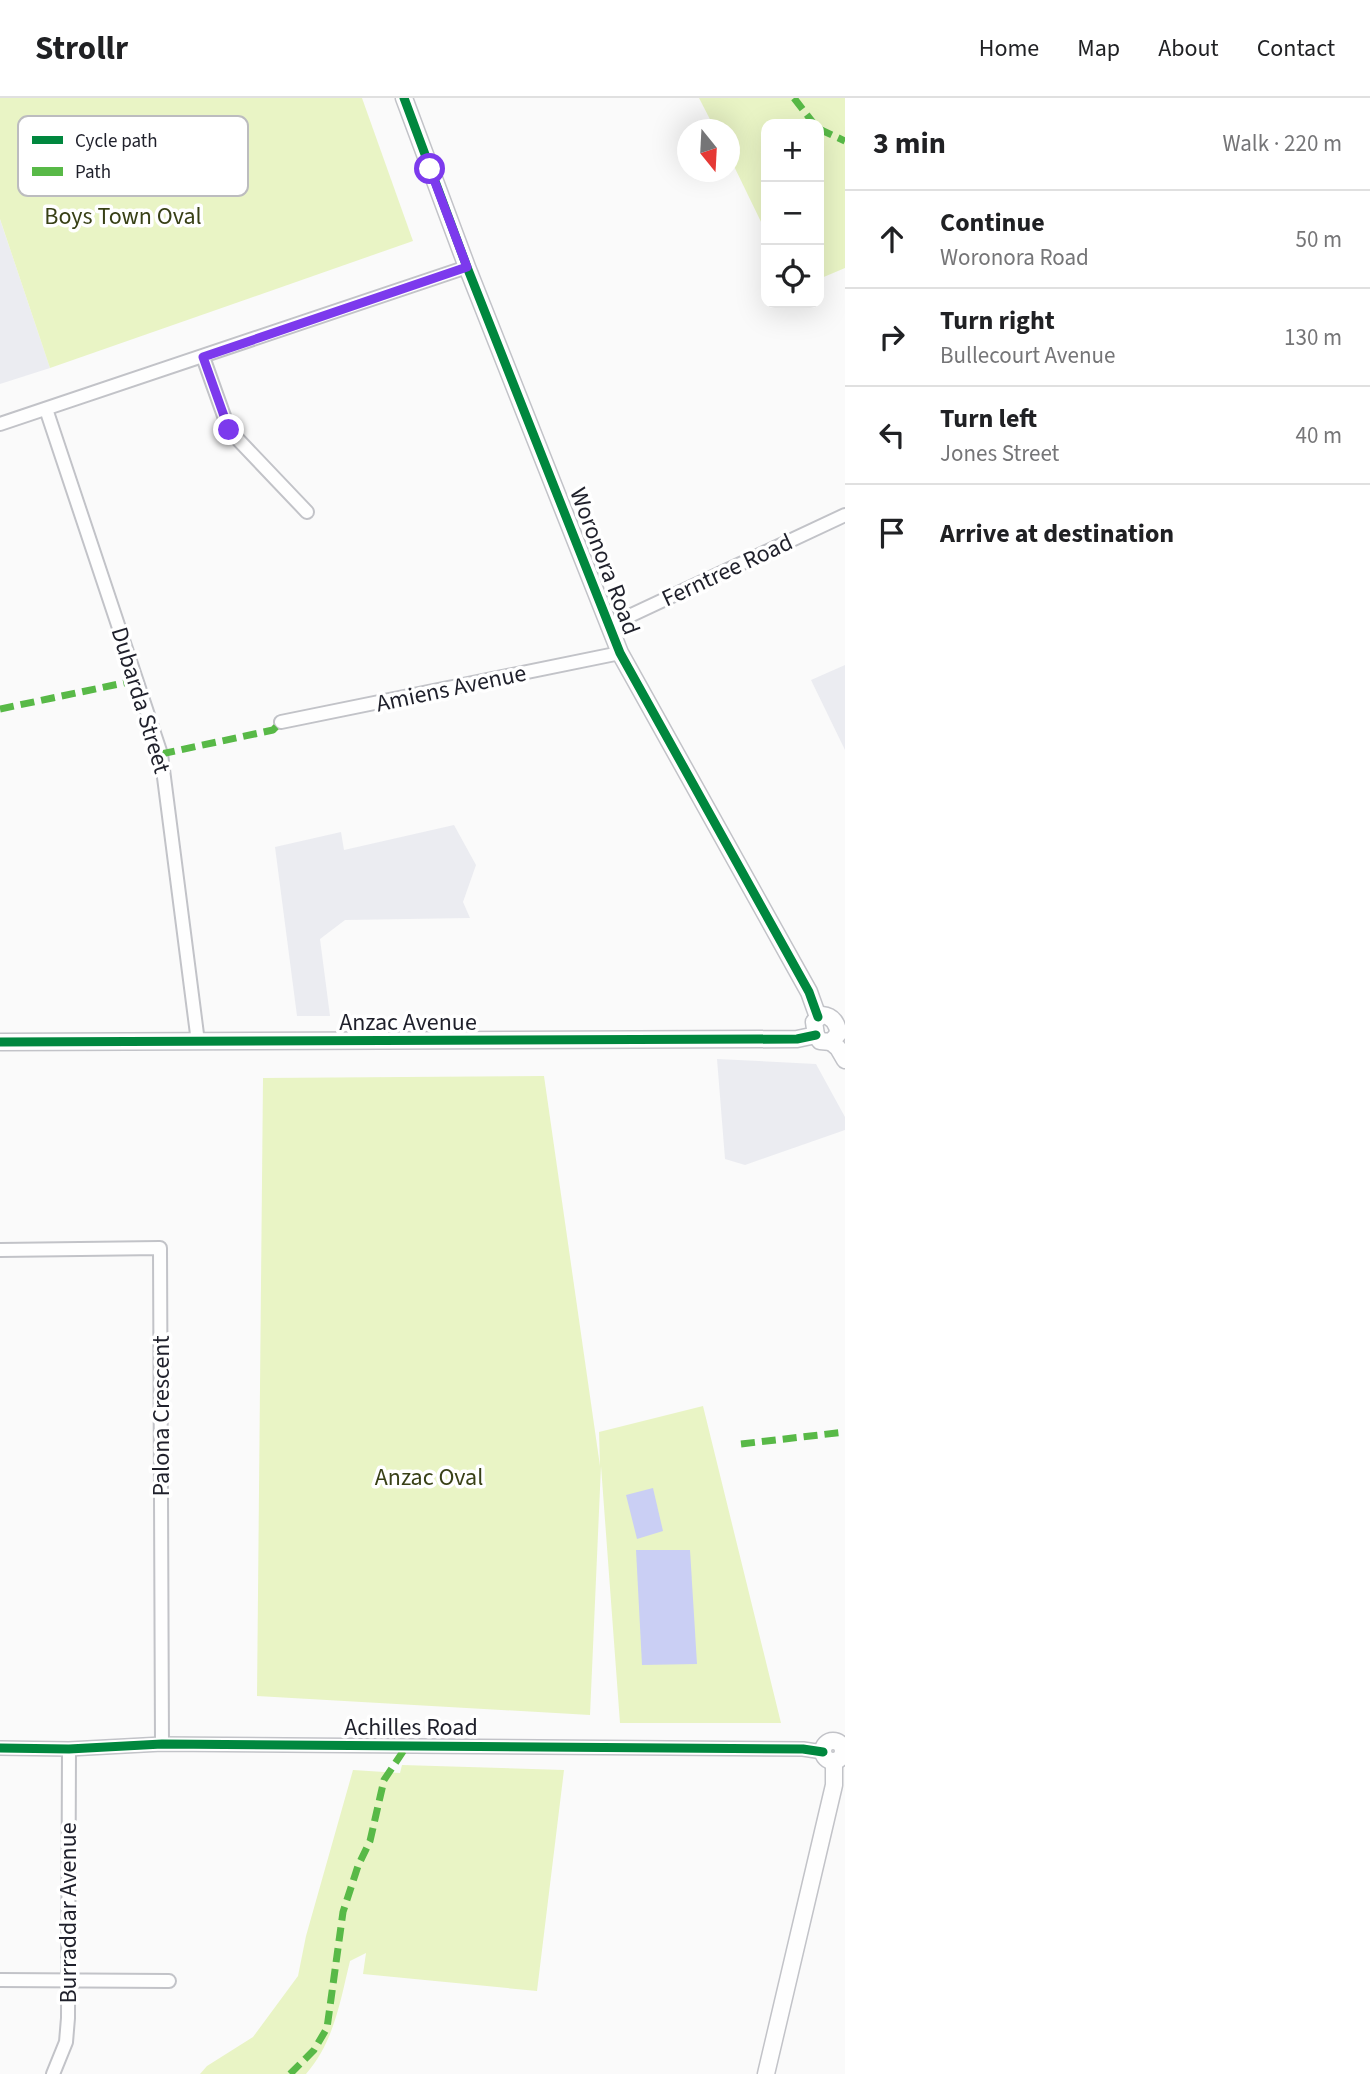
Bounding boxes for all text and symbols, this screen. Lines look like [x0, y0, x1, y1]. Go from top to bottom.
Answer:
text: Strollr [35, 25, 128, 72]
text: Home [979, 31, 1039, 66]
text: Map [1077, 31, 1120, 66]
text: About [1158, 31, 1219, 66]
text: Contact [1257, 31, 1335, 66]
legend [18, 116, 248, 196]
north arrow [677, 119, 740, 182]
map controls [761, 119, 824, 308]
button: + [761, 119, 824, 182]
text: 3 min [873, 122, 946, 165]
text: Walk · 220 m [1223, 127, 1342, 160]
text: Cycle path [75, 128, 157, 155]
route start [414, 153, 445, 184]
text: Path [75, 159, 111, 186]
button: − [761, 182, 824, 245]
park label: Boys Town Oval [44, 199, 202, 234]
text: Continue [940, 204, 1045, 241]
icon: ahead [873, 220, 911, 258]
text: 50 m [1295, 223, 1342, 256]
text: Woronora Road [940, 241, 1089, 274]
button: locate [761, 245, 824, 308]
text: Turn right [940, 302, 1055, 339]
icon: right [873, 318, 911, 356]
text: 130 m [1284, 321, 1342, 354]
text: Bullecourt Avenue [940, 339, 1115, 372]
text: Turn left [940, 400, 1037, 437]
route end [213, 414, 244, 445]
icon: left [873, 416, 911, 454]
text: 40 m [1295, 419, 1342, 452]
text: Jones Street [940, 437, 1059, 470]
street label: Woronora Road [560, 482, 649, 640]
icon: arrive [873, 514, 911, 552]
text: Arrive at destination [940, 515, 1174, 552]
street label: Ferntree Road [656, 525, 799, 616]
street label: Dubarda Street [102, 623, 179, 778]
street label: Amiens Avenue [373, 655, 529, 721]
street label: Anzac Avenue [339, 1005, 477, 1040]
street label: Palona Crescent [144, 1335, 179, 1497]
park label: Anzac Oval [375, 1460, 483, 1495]
street label: Achilles Road [344, 1710, 478, 1745]
street label: Burraddar Avenue [51, 1822, 86, 2004]

